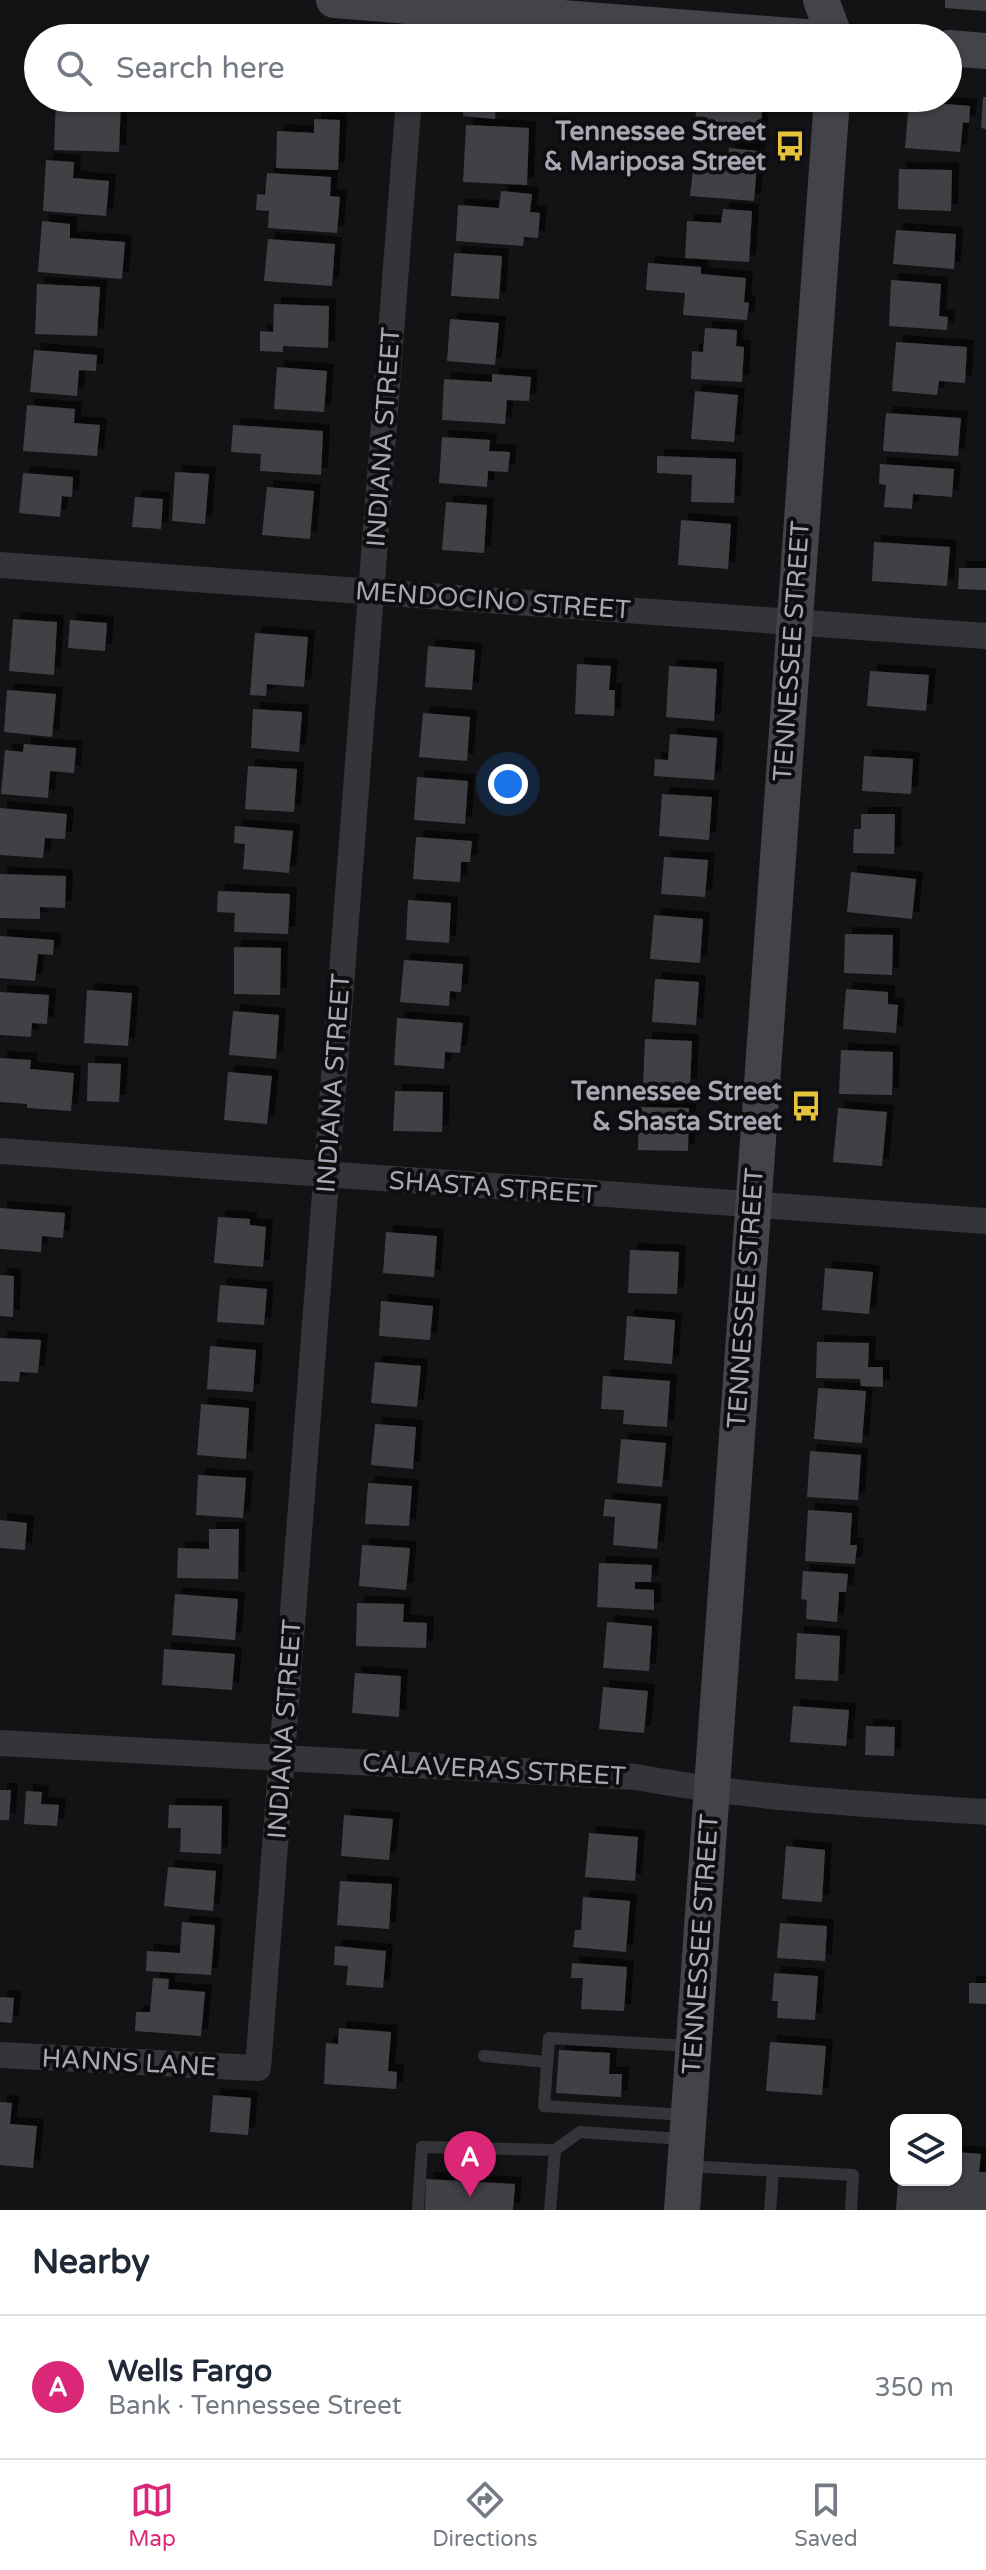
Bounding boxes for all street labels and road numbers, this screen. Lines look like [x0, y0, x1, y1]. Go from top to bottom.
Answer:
street label: INDIANA STREET [360, 326, 407, 548]
street label: TENNESSEE STREET [767, 520, 816, 782]
street label: MENDOCINO STREET [354, 575, 632, 626]
street label: INDIANA STREET [310, 972, 357, 1194]
street label: SHASTA STREET [388, 1165, 598, 1210]
street label: TENNESSEE STREET [721, 1167, 770, 1429]
street label: INDIANA STREET [261, 1618, 308, 1840]
street label: CALAVERAS STREET [361, 1747, 627, 1792]
street label: TENNESSEE STREET [676, 1813, 725, 2075]
street label: HANNS LANE [41, 2042, 217, 2083]

